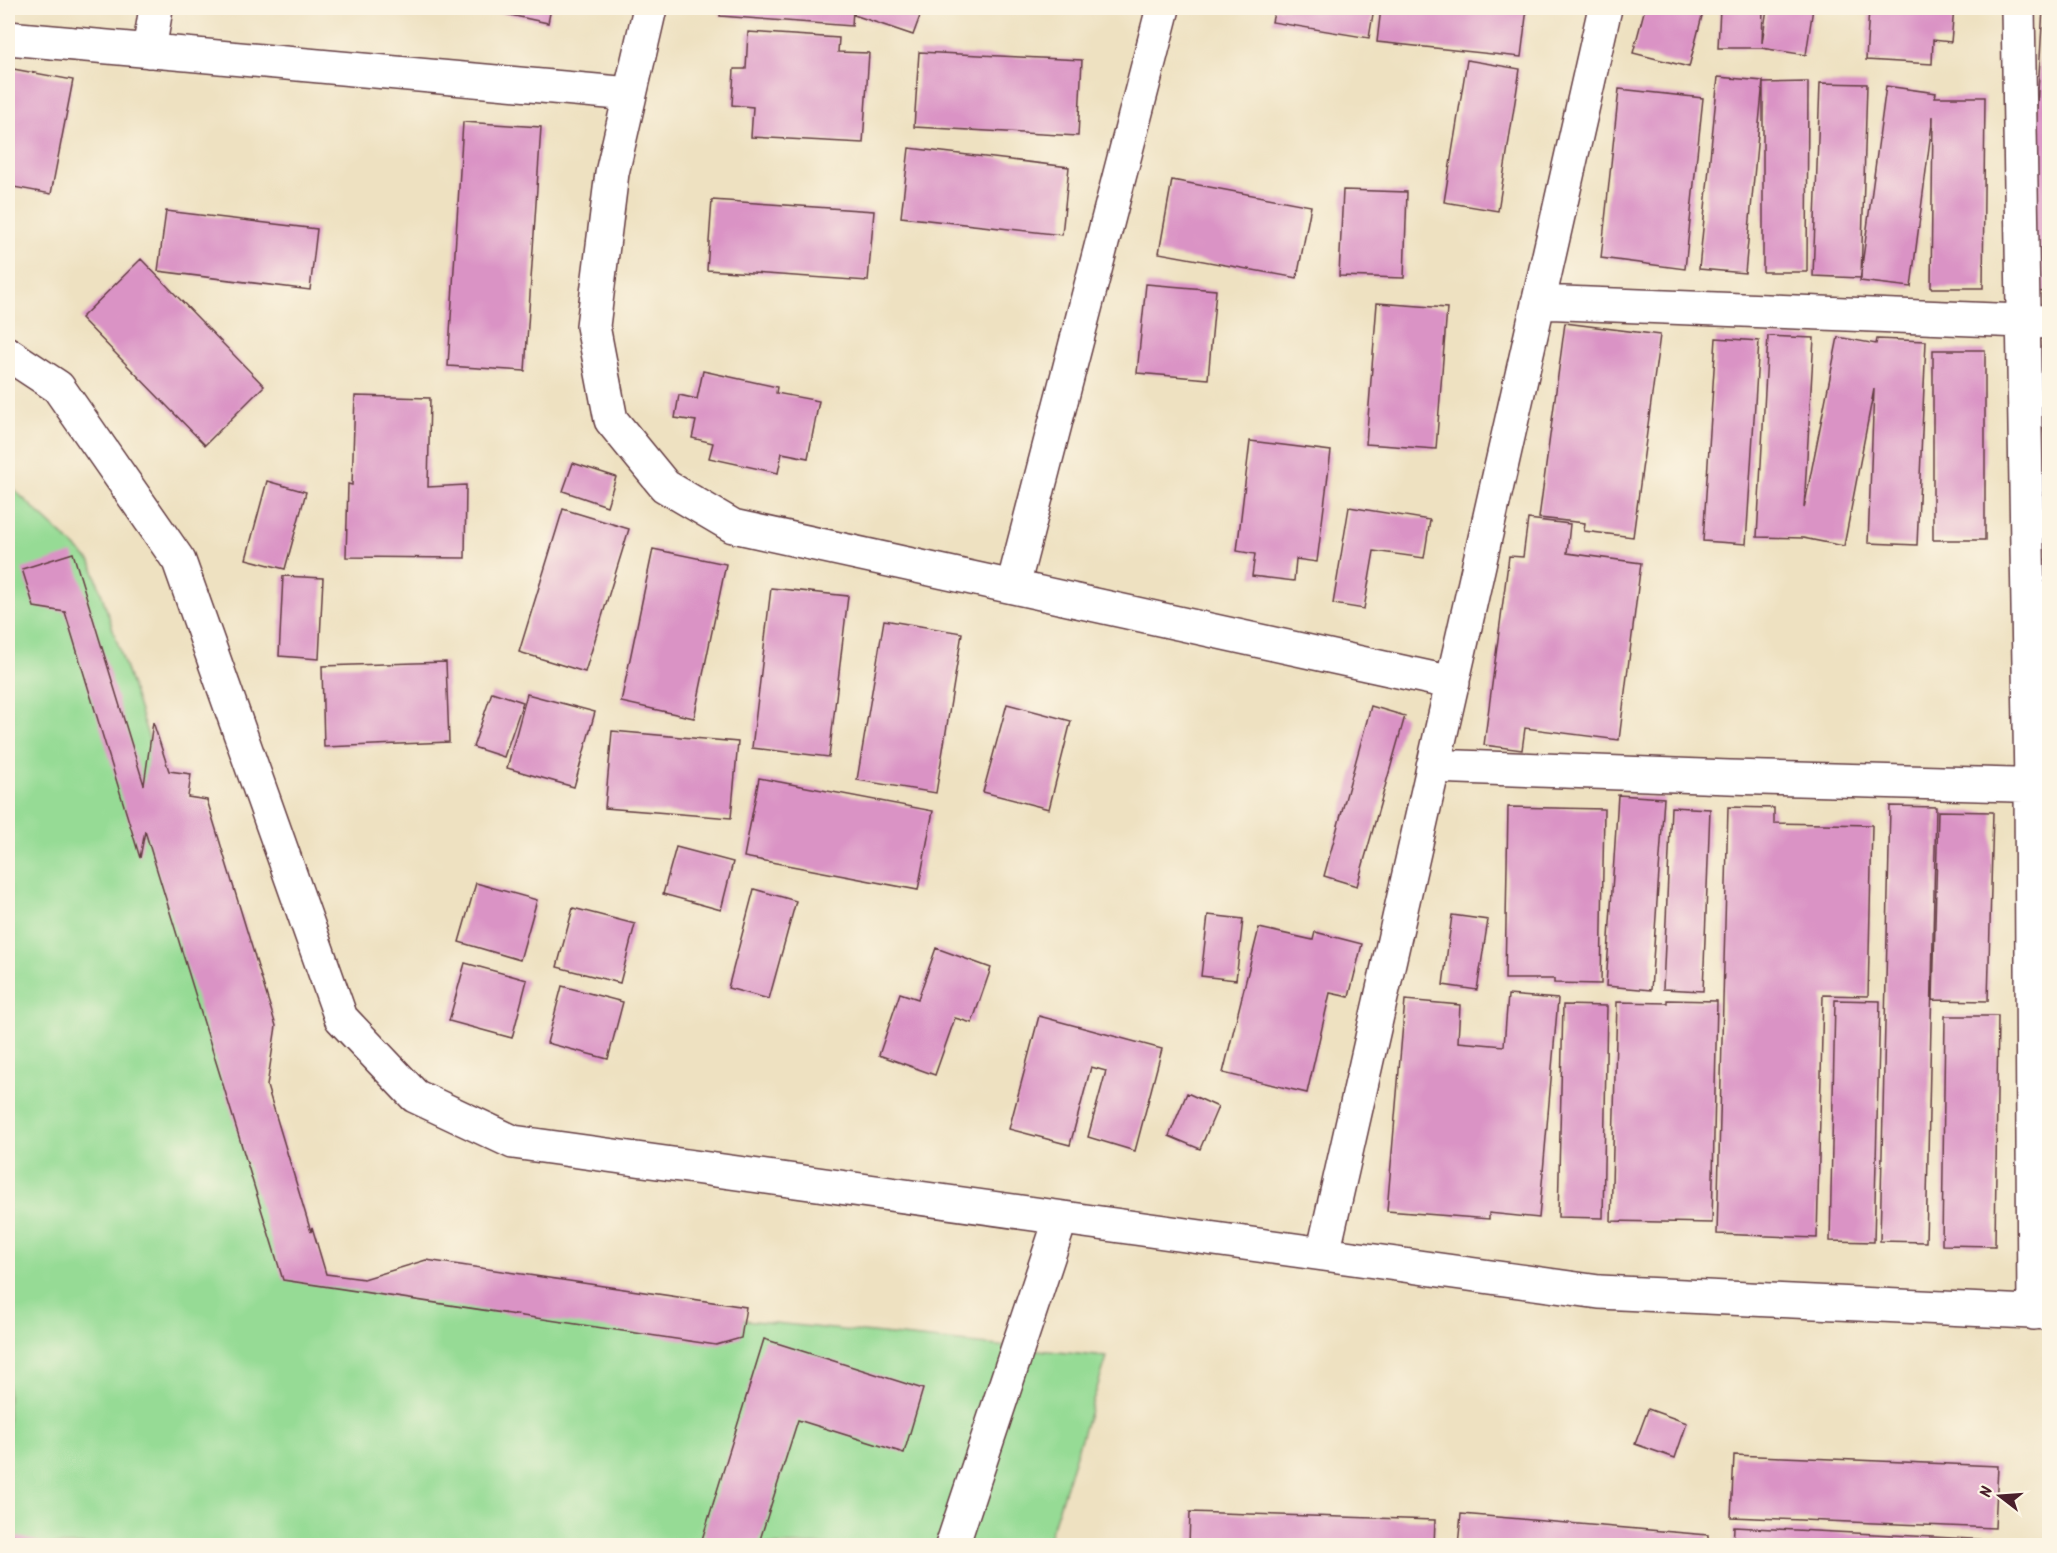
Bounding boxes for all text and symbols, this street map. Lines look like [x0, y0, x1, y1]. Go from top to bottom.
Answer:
north arrow [1970, 1466, 2030, 1526]
text: N [1974, 1484, 2001, 1501]

